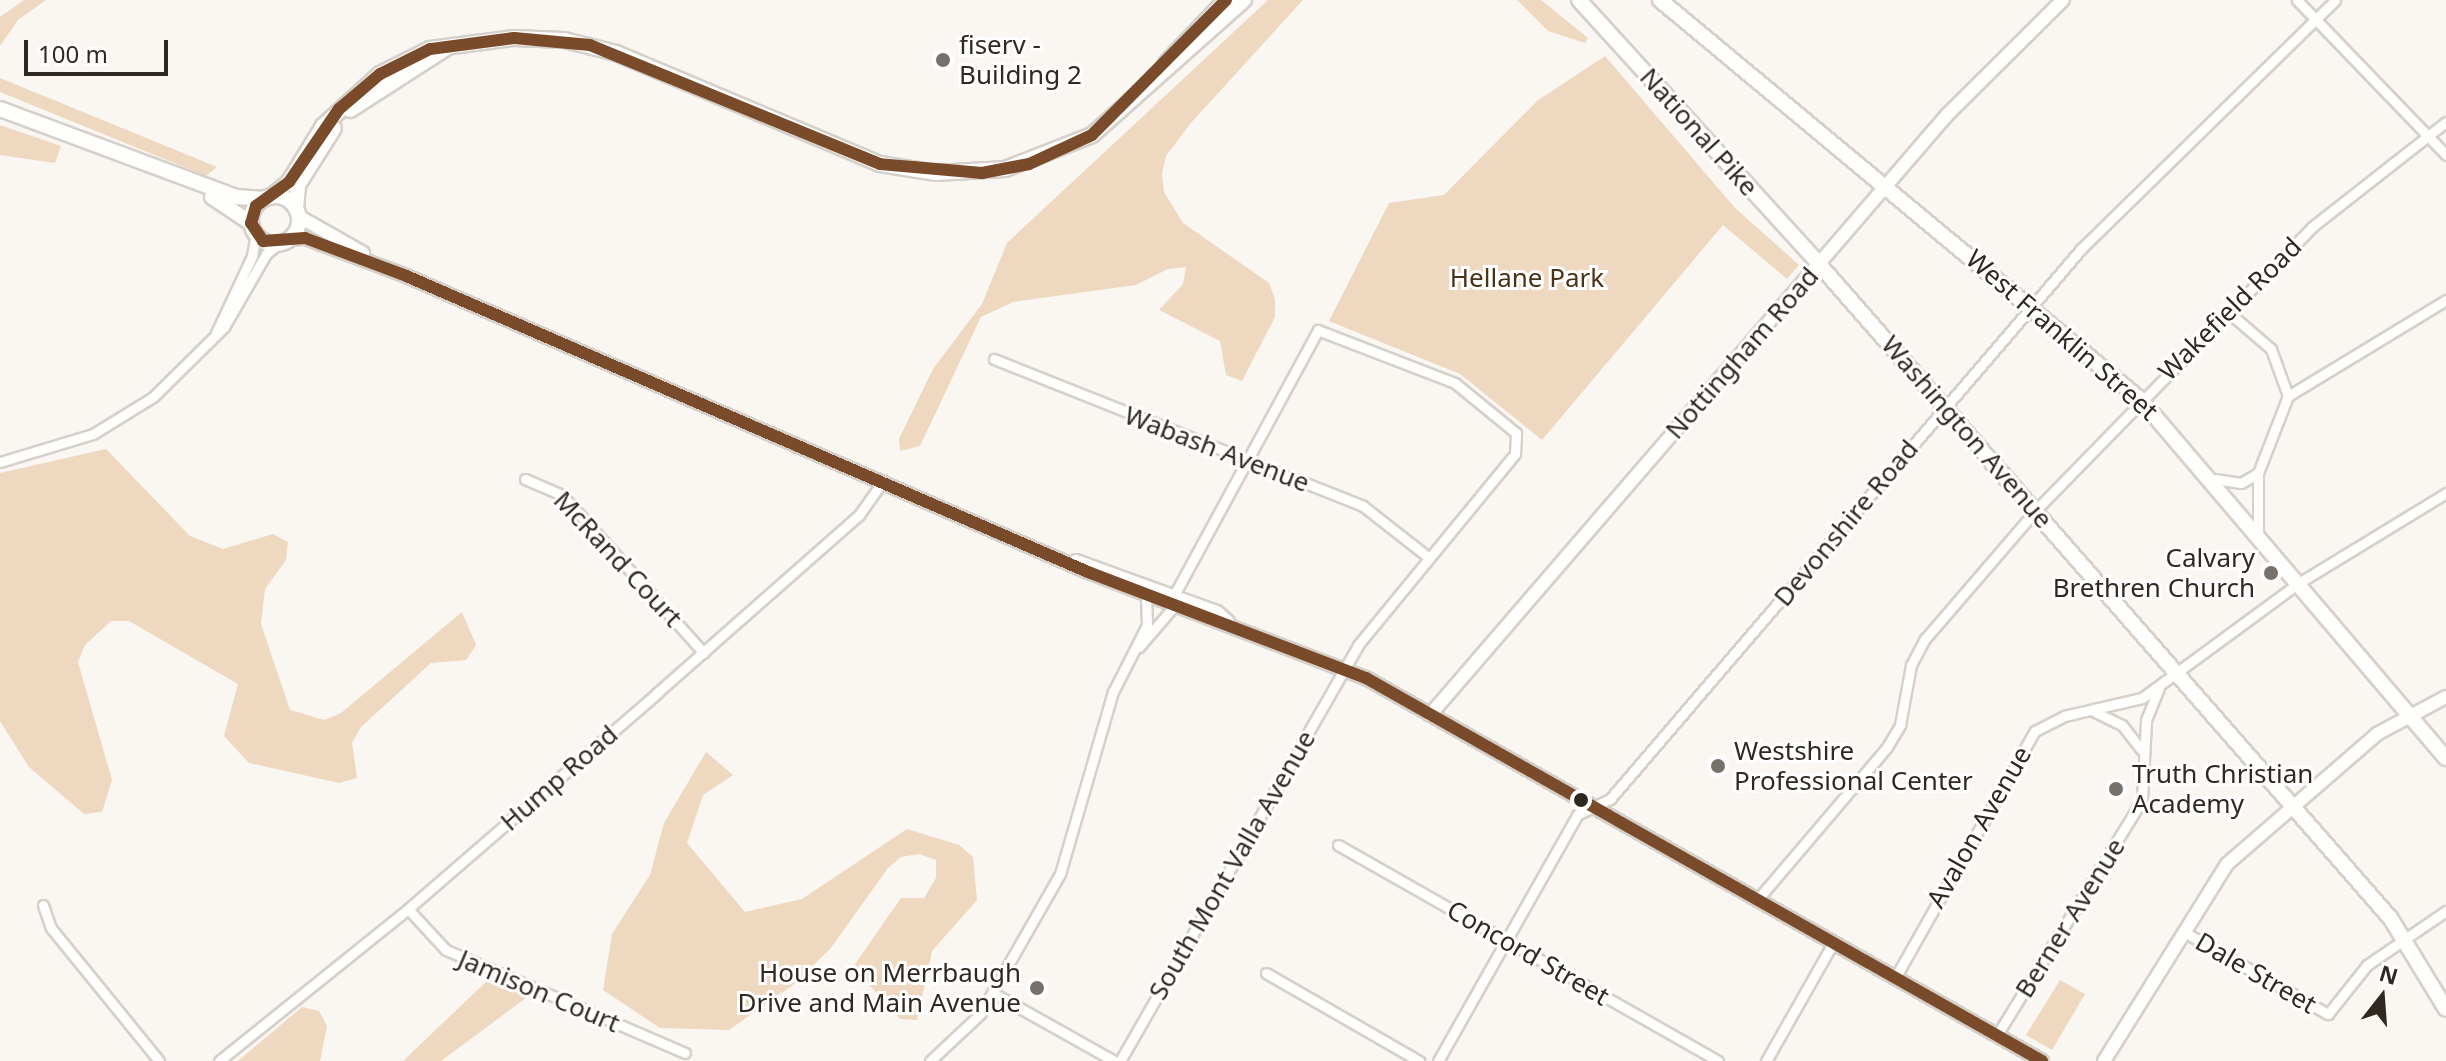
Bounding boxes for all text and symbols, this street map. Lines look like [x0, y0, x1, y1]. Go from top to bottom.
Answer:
scale bar [28, 24, 172, 74]
place label: fiserv - Building 2 [959, 29, 1082, 90]
text: 100 m [38, 37, 108, 70]
marker: fiserv - Building 2 [934, 51, 952, 69]
street label: National Pike [1633, 62, 1765, 202]
street label: Wakefield Road [2152, 231, 2308, 387]
street label: West Franklin Street [1960, 243, 2164, 427]
street label: Nottingham Road [1659, 261, 1825, 445]
park label: Hellane Park [1450, 262, 1604, 294]
street label: Washington Avenue [1875, 329, 2059, 535]
street label: Wabash Avenue [1120, 399, 1314, 499]
street label: Devonshire Road [1767, 434, 1925, 612]
street label: McRand Court [547, 485, 689, 633]
place label: Calvary Brethren Church [2053, 542, 2255, 604]
marker: Calvary Brethren Church [2262, 564, 2280, 582]
street label: Hump Road [494, 719, 624, 837]
street label: South Mont Valla Avenue [1142, 725, 1322, 1005]
place label: Westshire Professional Center [1734, 735, 1973, 796]
street label: Avalon Avenue [1920, 741, 2038, 913]
marker: Westshire Professional Center [1709, 757, 1727, 775]
place label: Truth Christian Academy [2132, 758, 2313, 820]
marker: Truth Christian Academy [2107, 780, 2125, 798]
unlabelled marker [1573, 792, 1589, 808]
street label: Berner Avenue [2009, 833, 2131, 1003]
street label: Concord Street [1441, 894, 1615, 1012]
street label: Dale Street [2190, 926, 2322, 1020]
street label: Jamison Court [454, 943, 624, 1039]
place label: House on Merrbaugh Drive and Main Avenue [738, 957, 1021, 1018]
north arrow [2342, 957, 2422, 1037]
text: N [2376, 957, 2402, 991]
marker: House on Merrbaugh Drive and Main Avenue [1028, 979, 1046, 997]

